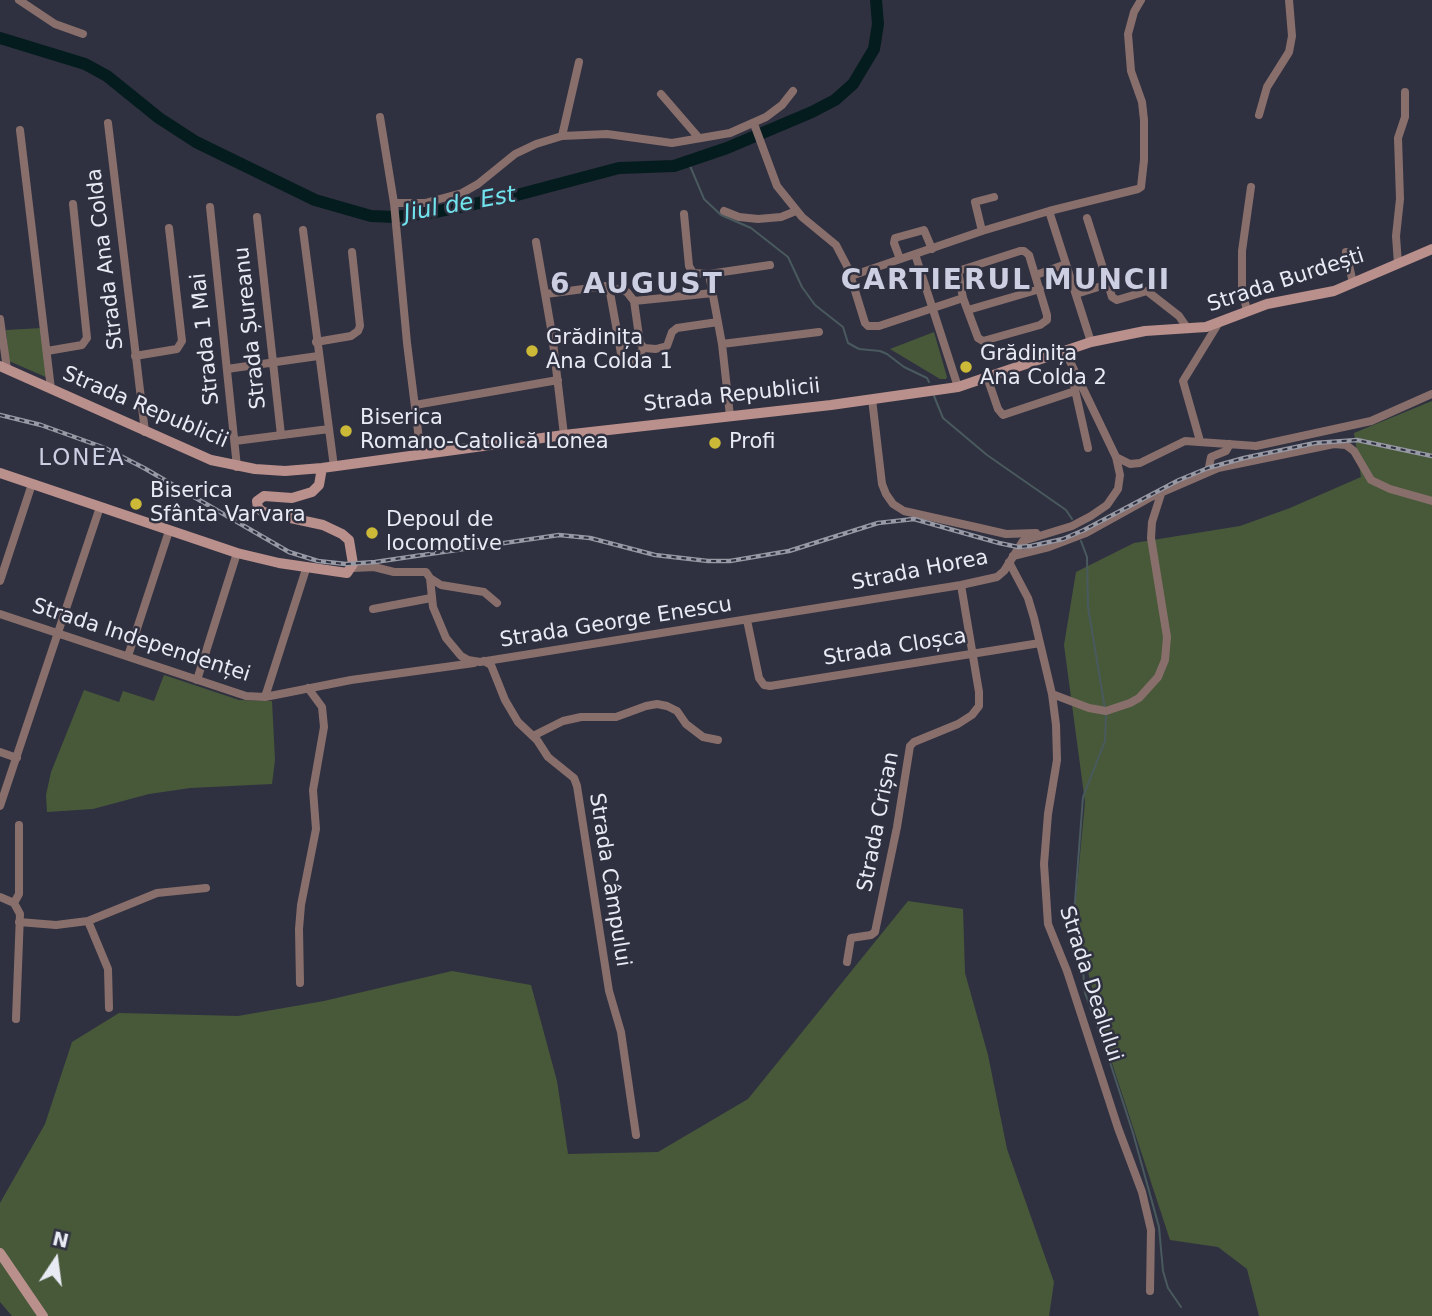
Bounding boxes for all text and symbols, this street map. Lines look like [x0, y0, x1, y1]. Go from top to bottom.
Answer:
street label: Strada Ana Colda [82, 167, 130, 351]
water label: Jiul de Est [402, 182, 518, 228]
street label: Strada Burdești [1205, 244, 1367, 318]
street label: Strada Șureanu [230, 246, 272, 410]
district label: CARTIERUL MUNCII [843, 265, 1169, 299]
district label: 6 AUGUST [551, 269, 723, 303]
street label: Strada 1 Mai [187, 272, 225, 406]
place label: Grădinița Ana Colda 1 [546, 326, 673, 376]
place label: Grădinița Ana Colda 2 [980, 342, 1107, 392]
marker: Grădinița Ana Colda 1 [524, 343, 540, 359]
marker: Grădinița Ana Colda 2 [958, 359, 974, 375]
street label: Strada Republicii [58, 362, 232, 454]
street label: Strada Republicii [642, 374, 822, 418]
place label: Biserica Romano-Catolică Lonea [360, 406, 609, 456]
marker: Biserica Romano-Catolică Lonea [338, 423, 354, 439]
place label: Profi [729, 430, 776, 456]
marker: Profi [707, 435, 723, 451]
district label: LONEA [39, 445, 125, 473]
place label: Biserica Sfânta Varvara [150, 479, 306, 529]
marker: Biserica Sfânta Varvara [128, 496, 144, 512]
place label: Depoul de locomotive [386, 508, 502, 558]
marker: Depoul de locomotive [364, 525, 380, 541]
street label: Strada Horea [850, 545, 990, 597]
street label: Strada George Enescu [498, 592, 734, 654]
street label: Strada Independenței [29, 594, 253, 688]
street label: Strada Cloșca [822, 624, 968, 672]
street label: Strada Crișan [853, 750, 905, 894]
street label: Strada Câmpului [583, 791, 635, 969]
street label: Strada Dealului [1053, 903, 1127, 1065]
north arrow [21, 1225, 91, 1295]
text: N [51, 1227, 71, 1252]

